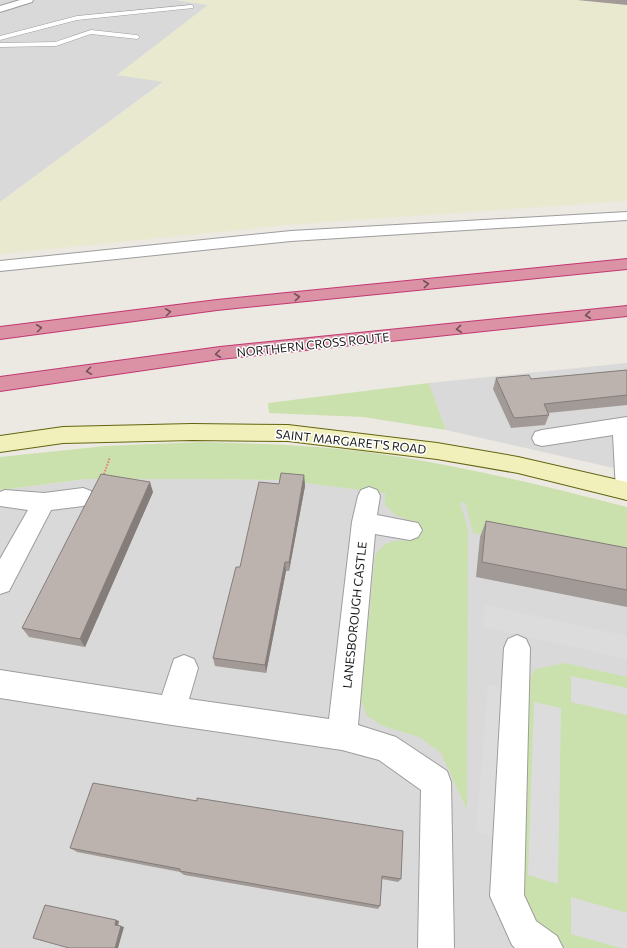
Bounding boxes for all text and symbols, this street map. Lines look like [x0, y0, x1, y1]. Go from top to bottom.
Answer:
one-way arrow [423, 280, 429, 289]
one-way arrow [294, 293, 300, 302]
one-way arrow [165, 307, 171, 316]
one-way arrow [585, 311, 591, 320]
one-way arrow [36, 324, 42, 333]
one-way arrow [456, 324, 462, 333]
street label: NORTHERN CROSS ROUTE [236, 329, 390, 359]
one-way arrow [215, 349, 221, 358]
one-way arrow [86, 366, 92, 375]
street label: SAINT MARGARET'S ROAD [275, 426, 427, 456]
street label: LANESBOROUGH CASTLE [339, 541, 369, 689]

